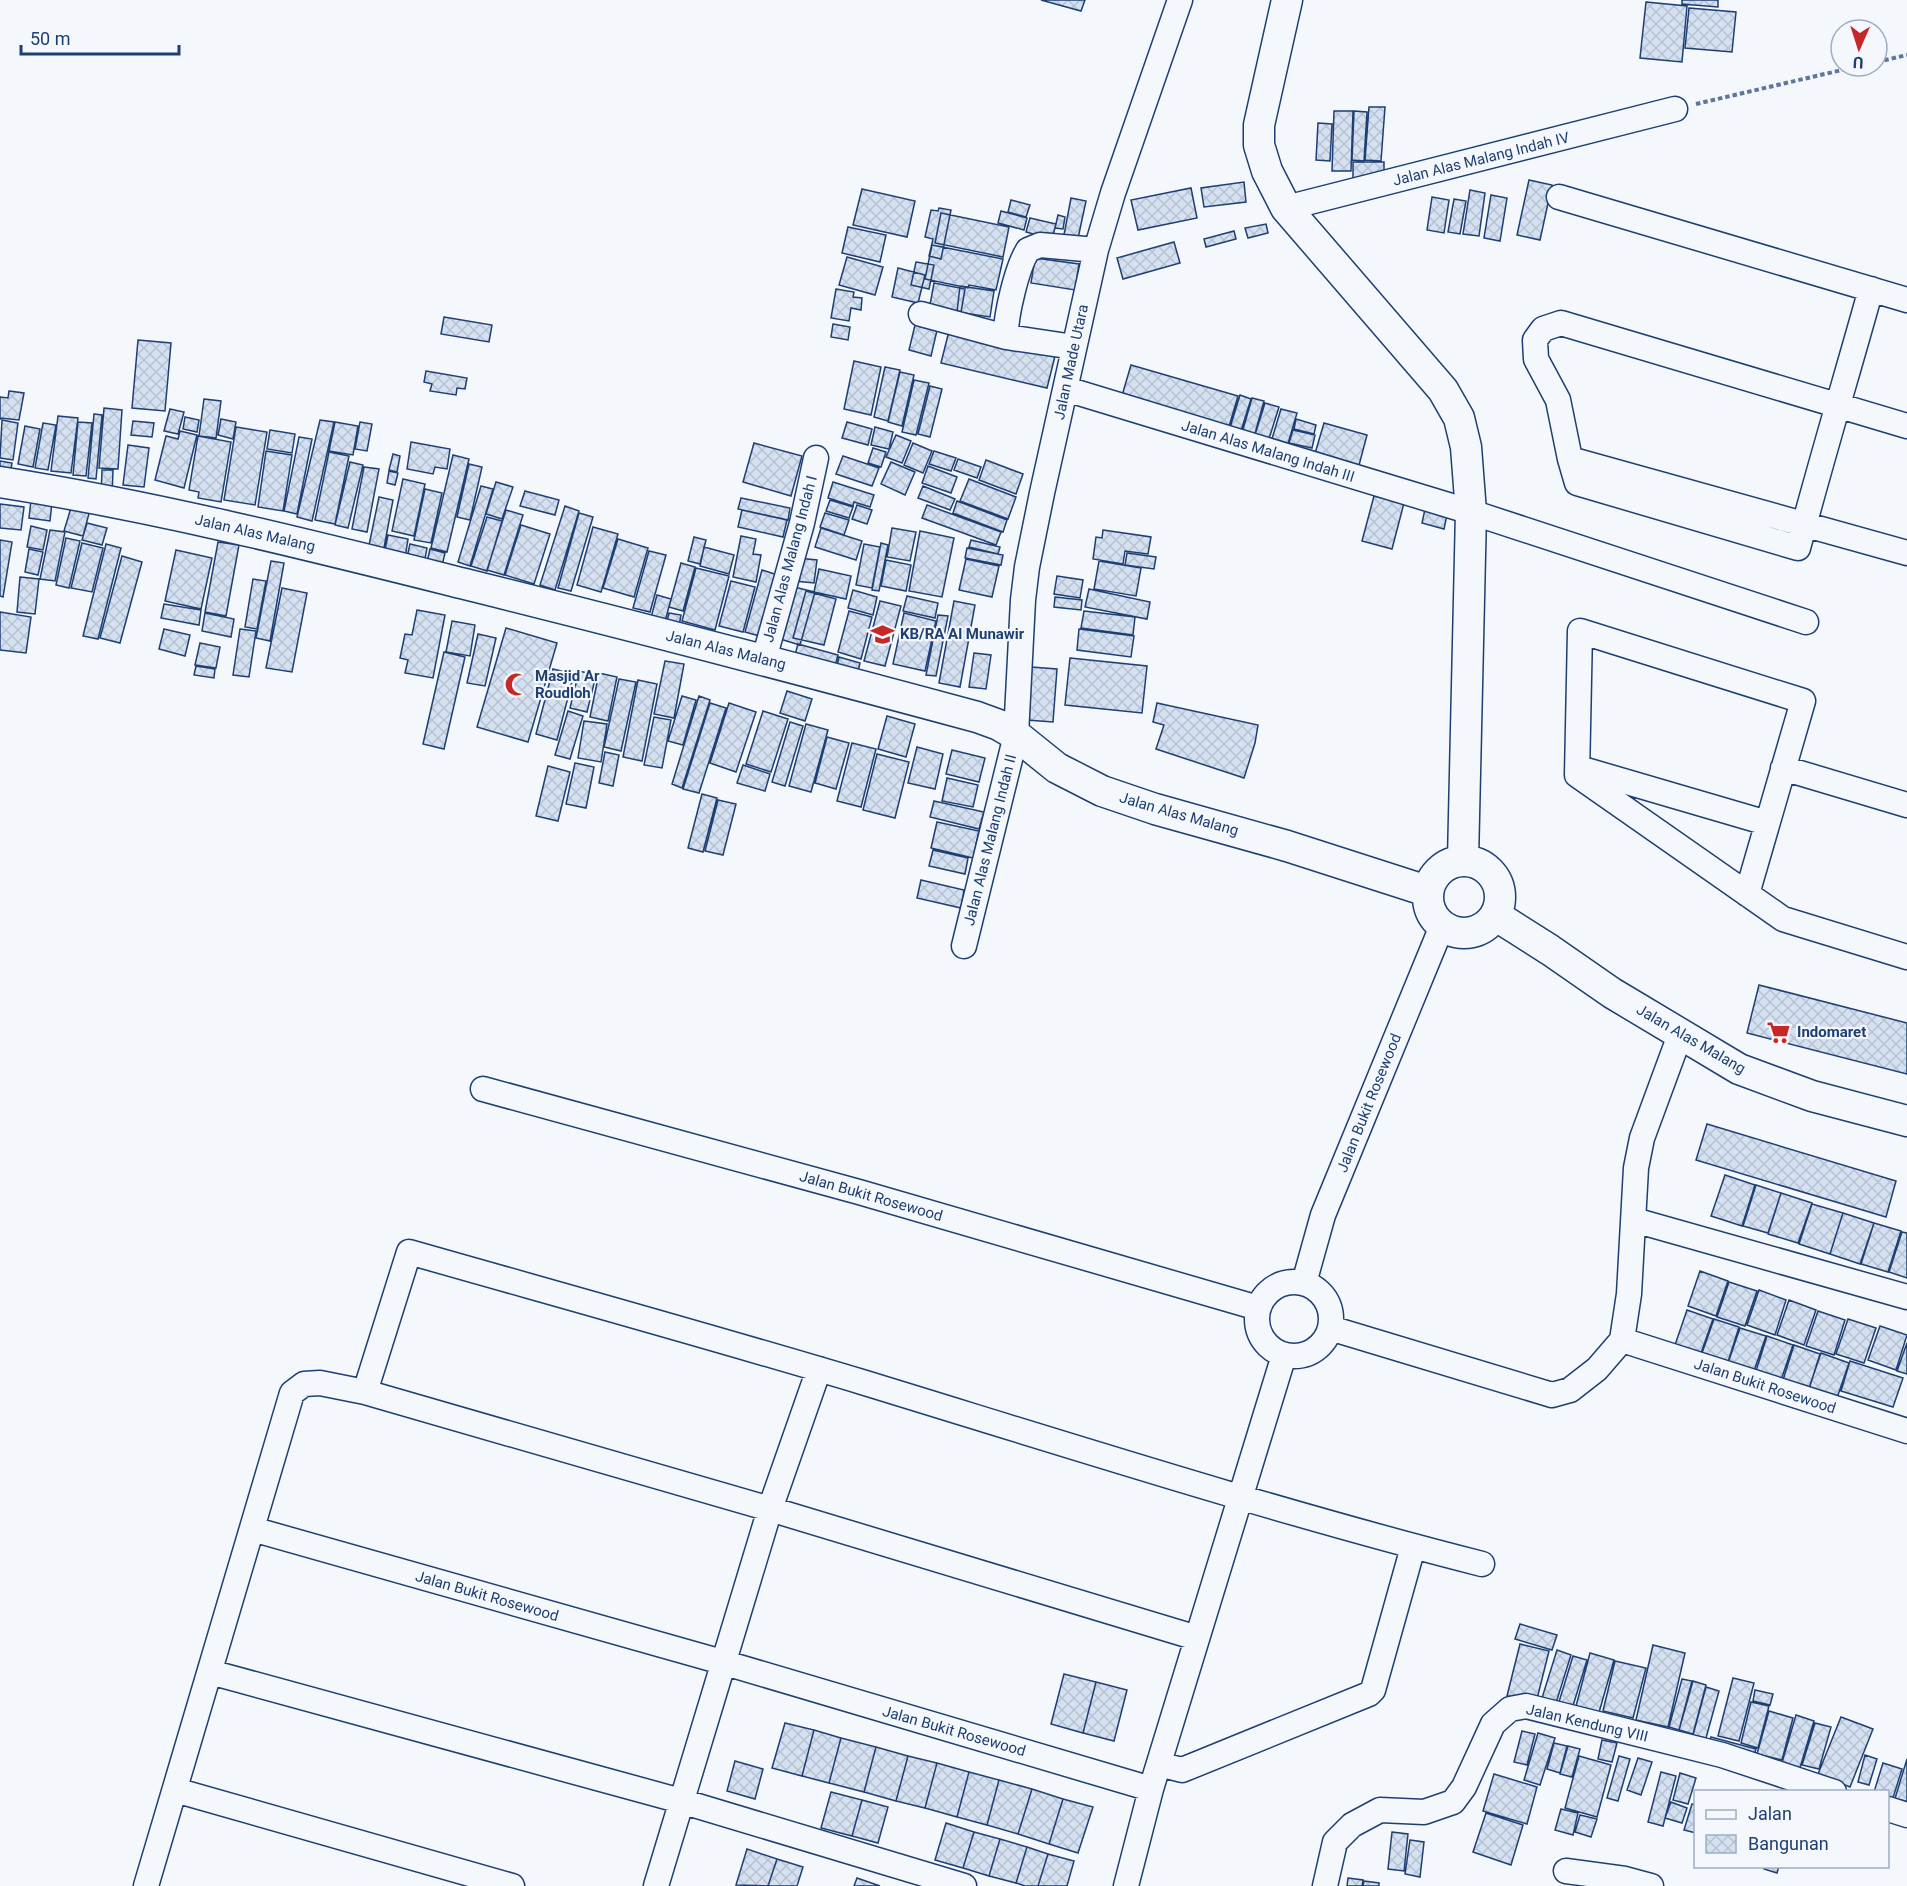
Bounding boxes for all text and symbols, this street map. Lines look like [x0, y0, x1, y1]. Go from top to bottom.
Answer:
scale bar [21, 18, 178, 56]
north arrow [1829, 18, 1889, 78]
text: 50 m [30, 28, 70, 49]
text: U [1852, 53, 1864, 72]
street label: Jalan Alas Malang Indah IV [1391, 128, 1572, 190]
street label: Jalan Made Utara [1050, 303, 1092, 421]
street label: Jalan Alas Malang Indah III [1179, 416, 1357, 486]
street label: Jalan Alas Malang Indah I [759, 474, 821, 644]
street label: Jalan Alas Malang [193, 510, 317, 556]
school or university icon: KB/RA Al Munawir [869, 621, 895, 647]
place label: KB/RA Al Munawir [900, 625, 1025, 643]
street label: Jalan Alas Malang [664, 626, 788, 674]
place label: Masjid Ar Roudloh [535, 667, 600, 702]
mosque icon: Masjid Ar Roudloh [504, 672, 530, 698]
street label: Jalan Alas Malang Indah II [960, 752, 1020, 928]
street label: Jalan Alas Malang [1117, 788, 1241, 840]
street label: Jalan Alas Malang [1633, 1000, 1749, 1078]
supermarket icon: Indomaret [1766, 1019, 1792, 1045]
place label: Indomaret [1797, 1023, 1866, 1041]
street label: Jalan Bukit Rosewood [1333, 1031, 1405, 1175]
street label: Jalan Bukit Rosewood [797, 1167, 945, 1225]
street label: Jalan Bukit Rosewood [1692, 1355, 1838, 1417]
street label: Jalan Bukit Rosewood [413, 1567, 561, 1625]
street label: Jalan Kendung VIII [1524, 1700, 1650, 1746]
street label: Jalan Bukit Rosewood [880, 1702, 1028, 1760]
legend [1694, 1790, 1889, 1868]
text: Jalan [1748, 1803, 1792, 1824]
text: Bangunan [1748, 1833, 1829, 1854]

